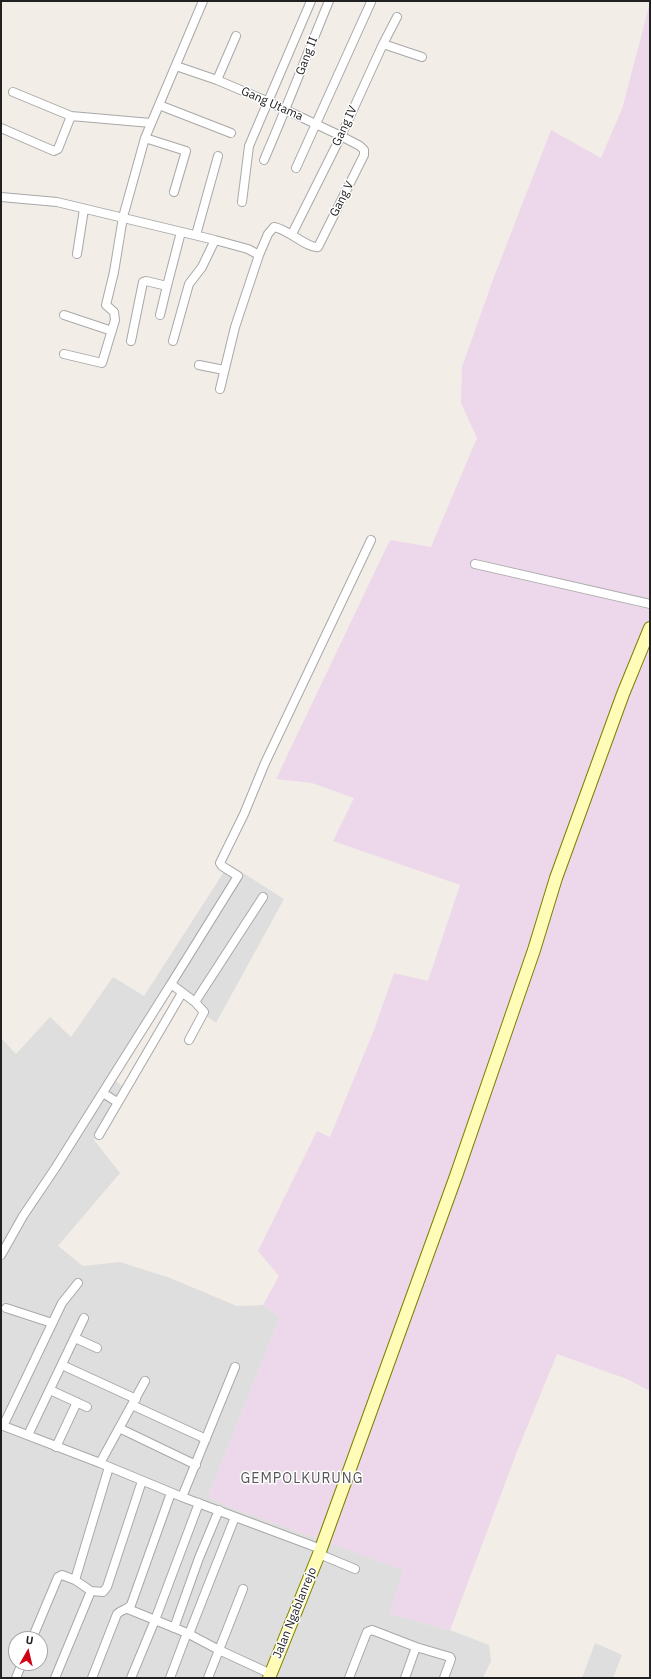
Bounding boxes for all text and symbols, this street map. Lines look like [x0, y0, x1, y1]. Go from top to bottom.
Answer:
street label: Gang II [293, 35, 321, 77]
street label: Gang Utama [239, 84, 305, 124]
street label: Gang IV [329, 104, 361, 148]
street label: Gang V [327, 179, 357, 219]
district label: GEMPOLKURUNG [241, 1471, 363, 1487]
street label: Jalan Ngablanrejo [270, 1565, 320, 1661]
north arrow [8, 1631, 48, 1671]
text: U [25, 1633, 34, 1648]

